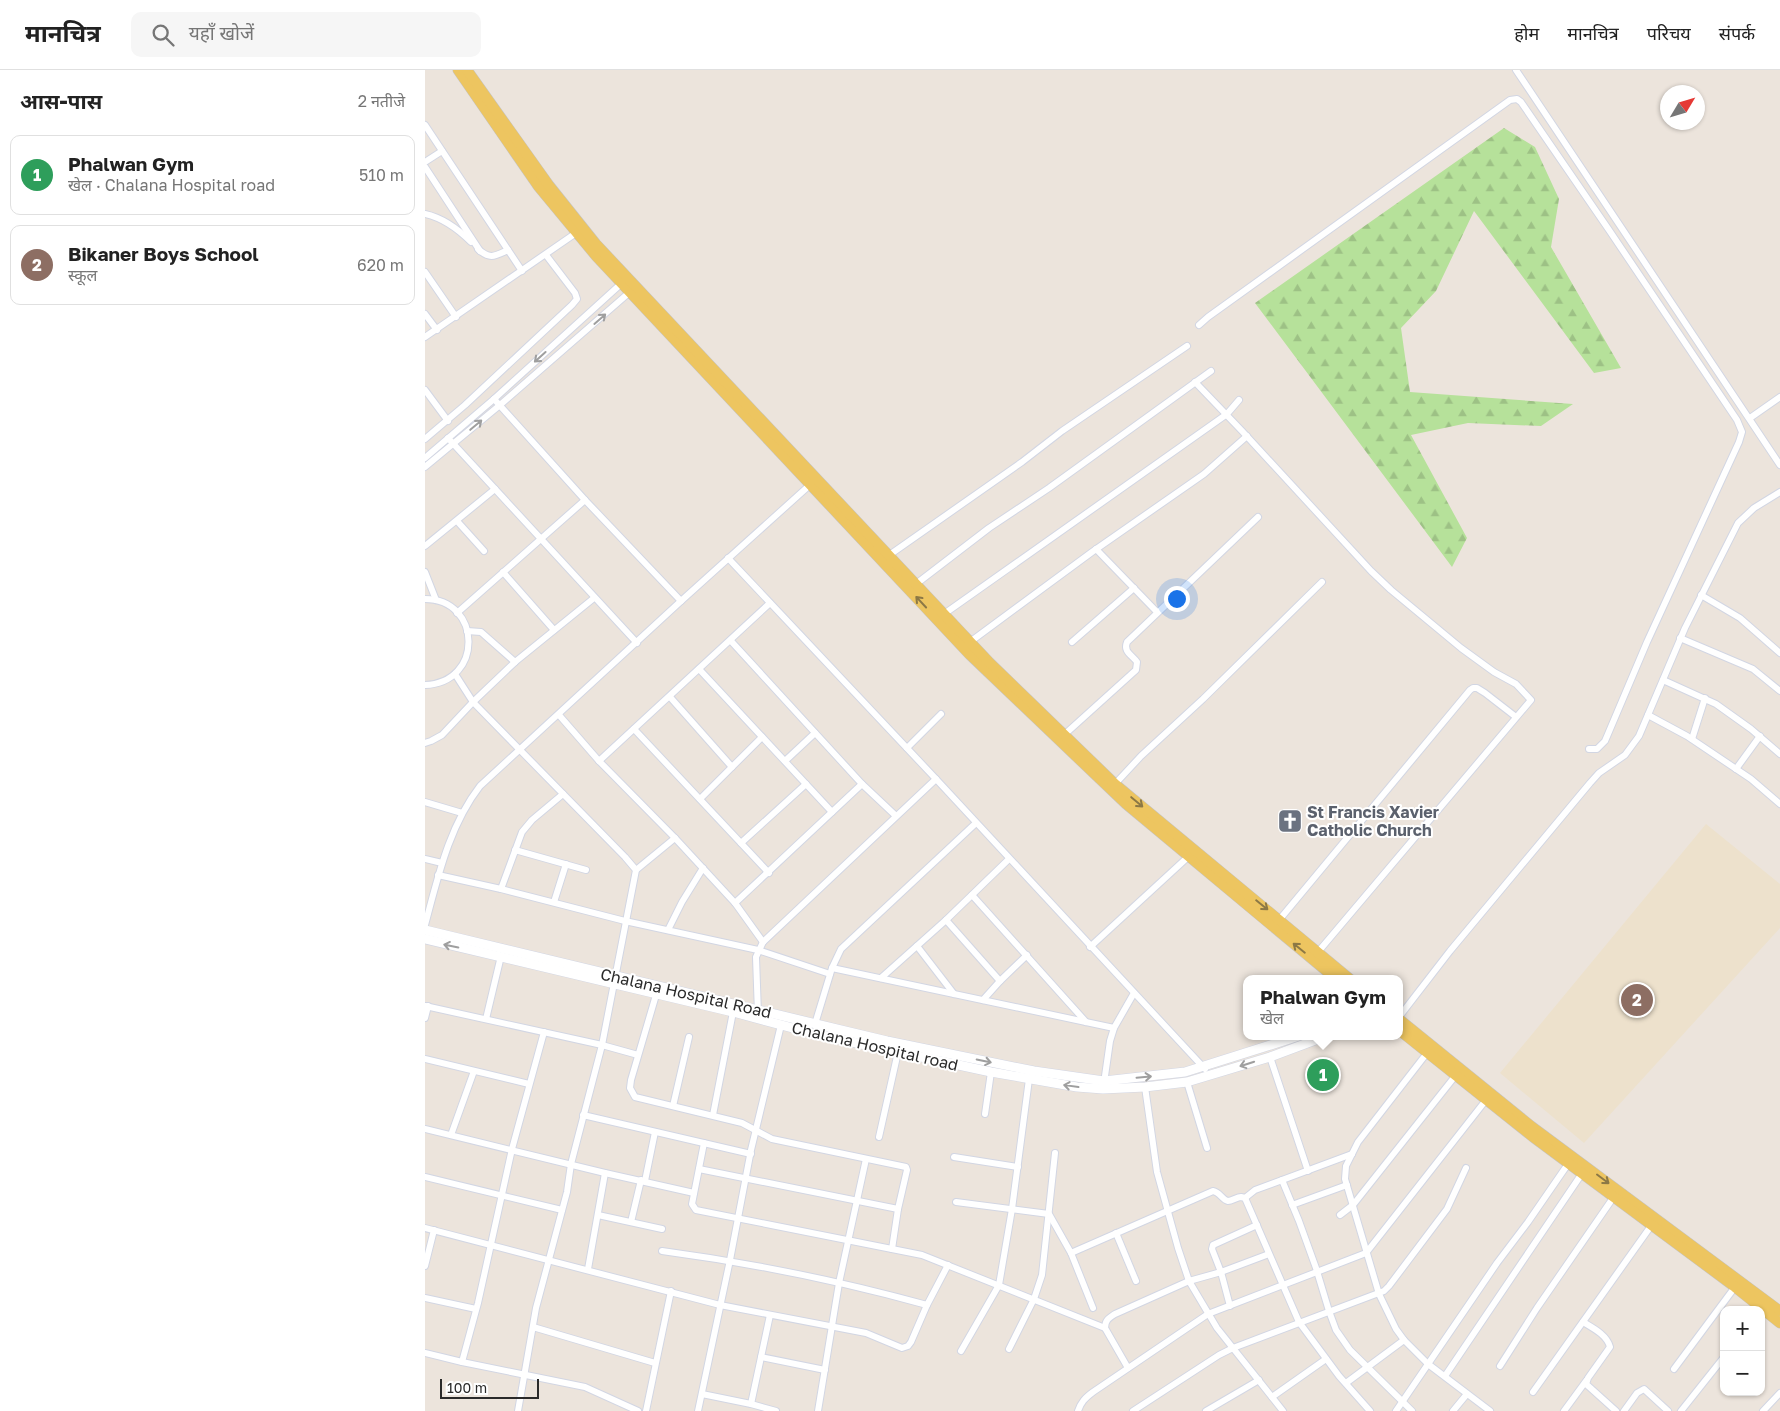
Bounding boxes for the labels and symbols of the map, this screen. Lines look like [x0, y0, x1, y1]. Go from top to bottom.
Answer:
north arrow [1660, 85, 1705, 130]
one-way arrow [593, 313, 606, 324]
one-way arrow [533, 351, 546, 363]
one-way arrow [470, 419, 483, 430]
your location [1164, 586, 1190, 612]
one-way arrow [915, 596, 927, 609]
one-way arrow [1130, 796, 1143, 807]
place label: St Francis Xavier Catholic Church [1307, 802, 1439, 840]
church icon: St Francis Xavier Catholic Church [1277, 808, 1303, 834]
one-way arrow [1255, 899, 1268, 910]
one-way arrow [444, 940, 460, 950]
one-way arrow [1292, 942, 1305, 953]
street label: Chalana Hospital Road [599, 964, 773, 1022]
pin: 2 [1621, 981, 1653, 1019]
street label: Chalana Hospital road [790, 1017, 960, 1075]
pin: 1 [1307, 1056, 1339, 1094]
one-way arrow [975, 1057, 991, 1066]
one-way arrow [1240, 1060, 1256, 1070]
one-way arrow [1136, 1072, 1152, 1082]
one-way arrow [1063, 1080, 1079, 1090]
one-way arrow [1596, 1174, 1610, 1184]
scale bar [440, 1376, 539, 1399]

